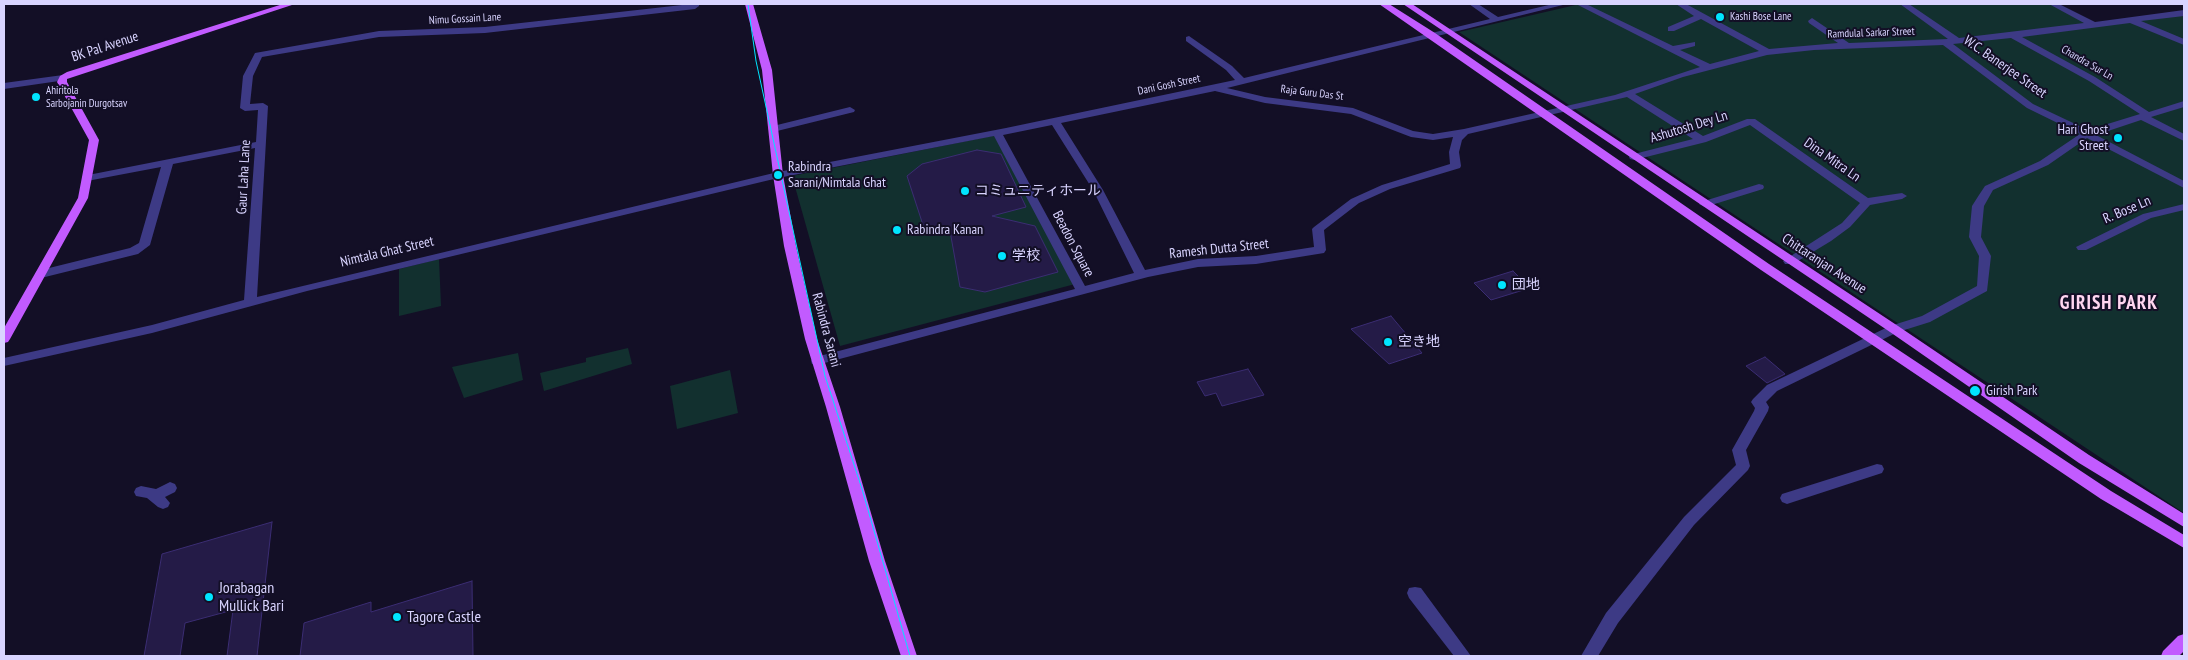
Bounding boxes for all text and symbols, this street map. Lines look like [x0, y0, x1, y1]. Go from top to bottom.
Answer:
place label: Kashi Bose Lane [1730, 10, 1792, 24]
street label: Nimu Gossain Lane [429, 11, 501, 27]
marker: Kashi Bose Lane [1714, 11, 1726, 23]
street label: Ramdulal Sarkar Street [1827, 25, 1915, 41]
street label: BK Pal Avenue [69, 28, 141, 66]
street label: W.C. Banerjee Street [1960, 32, 2050, 102]
street label: Chandra Sur Ln [2059, 43, 2115, 83]
street label: Dani Gosh Street [1137, 72, 1201, 98]
street label: Raja Guru Das St [1280, 83, 1344, 103]
place label: Ahiritola Sarbojanin Durgotsav [46, 84, 127, 110]
marker: Ahiritola Sarbojanin Durgotsav [30, 91, 42, 103]
street label: Ashutosh Dey Ln [1648, 107, 1730, 147]
place label: Hari Ghost Street [2057, 122, 2108, 154]
marker: Hari Ghost Street [2112, 132, 2124, 144]
street label: Dina Mitra Ln [1801, 134, 1863, 186]
street label: Gaur Laha Lane [234, 139, 254, 215]
place label: Rabindra Sarani/Nimtala Ghat [788, 159, 886, 192]
marker: Rabindra Sarani/Nimtala Ghat [772, 169, 784, 181]
place label: コミュニティホール [975, 183, 1101, 199]
marker: コミュニティホール [959, 185, 971, 197]
street label: R. Bose Ln [2101, 192, 2153, 228]
street label: Beadon Square [1049, 208, 1097, 280]
place label: Rabindra Kanan [907, 222, 983, 238]
marker: Rabindra Kanan [891, 224, 903, 236]
street label: Chittaranjan Avenue [1778, 230, 1870, 298]
street label: Nimtala Ghat Street [339, 233, 435, 271]
street label: Ramesh Dutta Street [1169, 235, 1269, 263]
place label: 学校 [1012, 248, 1040, 264]
marker: 学校 [996, 250, 1008, 262]
place label: 団地 [1512, 277, 1540, 293]
marker: 団地 [1496, 279, 1508, 291]
street label: Rabindra Sarani [808, 291, 844, 369]
district label: GIRISH PARK [2058, 293, 2160, 315]
place label: 空き地 [1398, 334, 1440, 350]
marker: 空き地 [1382, 336, 1394, 348]
place label: Girish Park [1986, 383, 2037, 399]
marker: Girish Park [1968, 384, 1982, 398]
place label: Jorabagan Mullick Bari [219, 578, 284, 616]
marker: Jorabagan Mullick Bari [203, 591, 215, 603]
place label: Tagore Castle [407, 607, 481, 627]
marker: Tagore Castle [391, 611, 403, 623]

